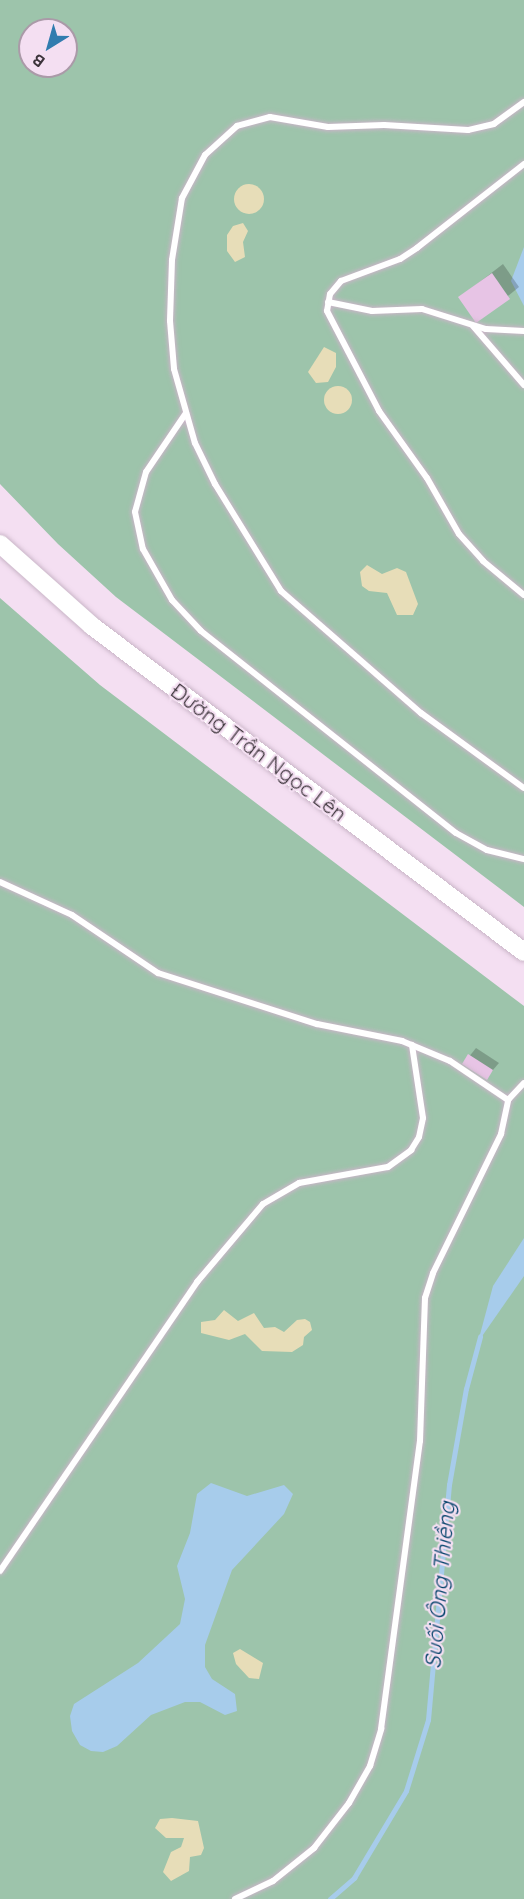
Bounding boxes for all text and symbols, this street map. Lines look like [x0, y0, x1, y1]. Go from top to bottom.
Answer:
north arrow [18, 18, 78, 78]
text: B [28, 50, 49, 72]
street label: Đường Trần Ngọc Lên [166, 678, 352, 826]
water label: Suối Ông Thiềng [420, 1500, 460, 1670]

